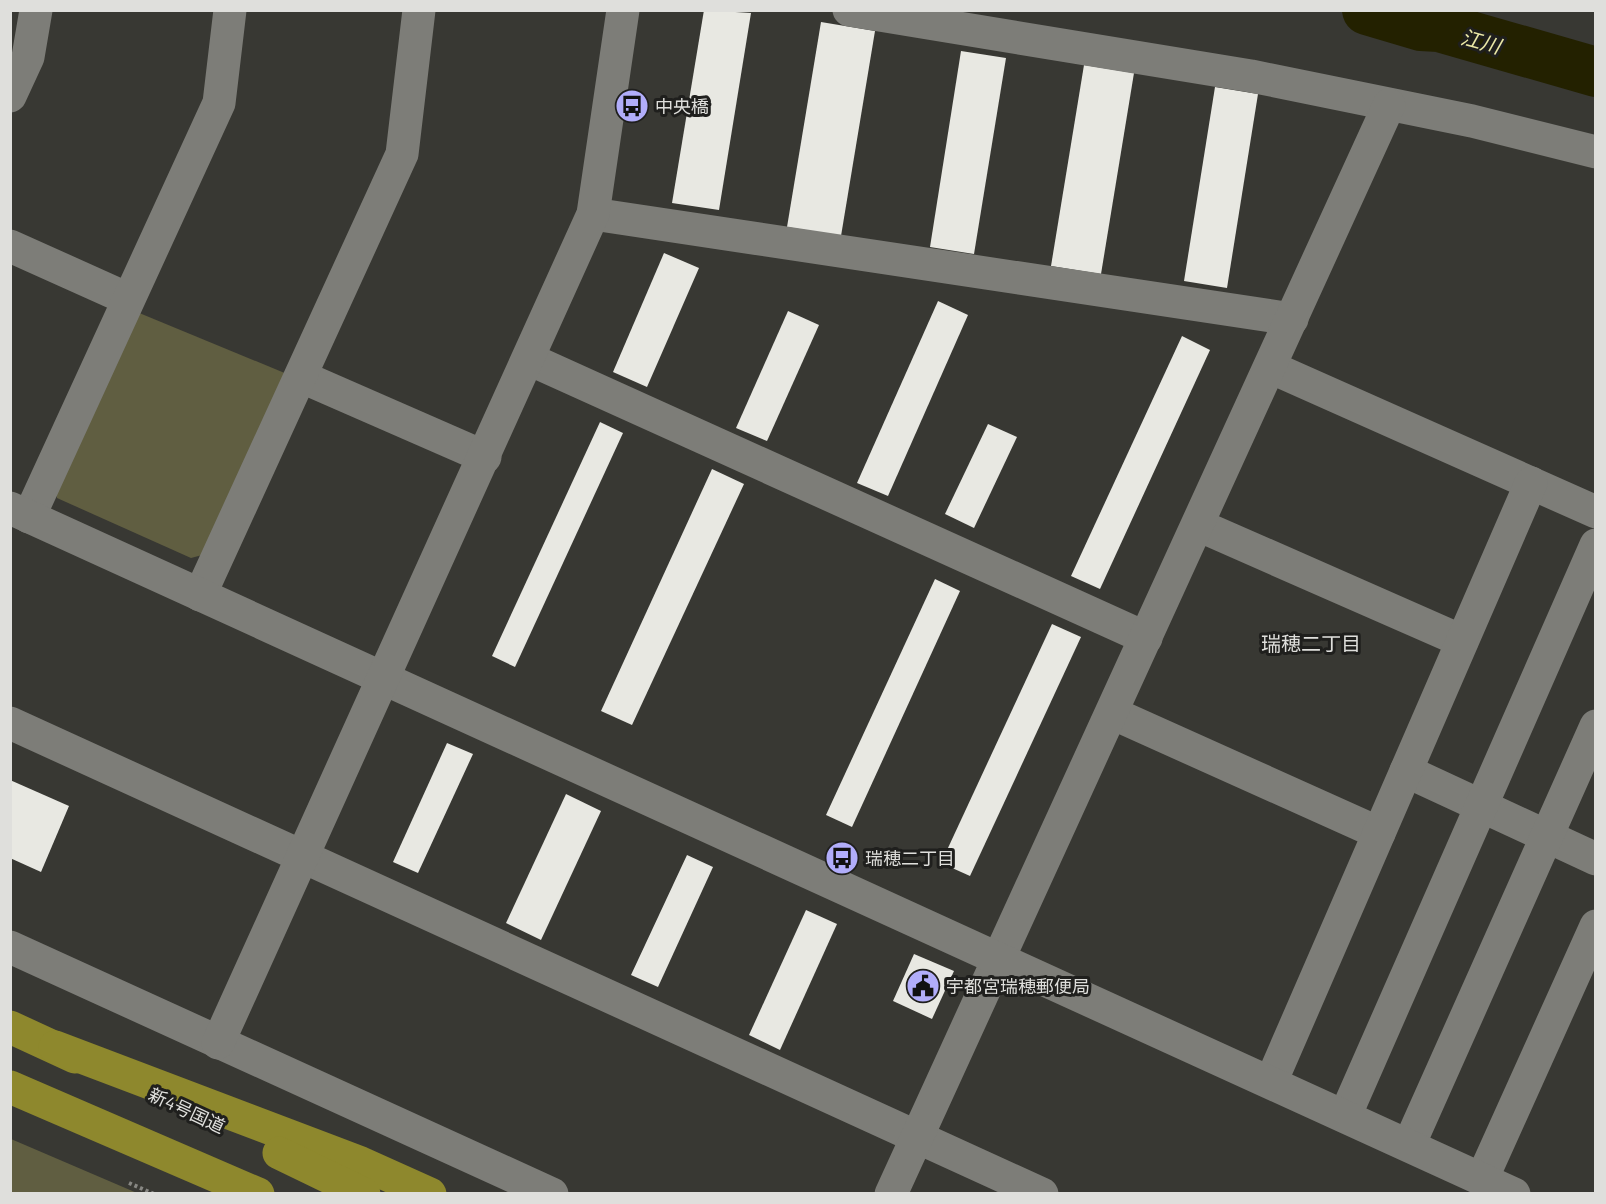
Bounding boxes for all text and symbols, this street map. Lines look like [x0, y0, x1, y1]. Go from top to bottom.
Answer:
water label: 江川 [1459, 24, 1505, 58]
bus stop icon: 中央橋 [614, 88, 650, 124]
place label: 中央橋 [655, 95, 709, 117]
district label: 瑞穂二丁目 [1261, 631, 1361, 655]
bus stop icon: 瑞穂二丁目 [824, 840, 860, 876]
place label: 瑞穂二丁目 [865, 847, 955, 869]
public building icon: 宇都宮瑞穂郵便局 [905, 968, 941, 1004]
place label: 宇都宮瑞穂郵便局 [946, 975, 1090, 997]
street label: 新4号国道 [145, 1083, 229, 1137]

